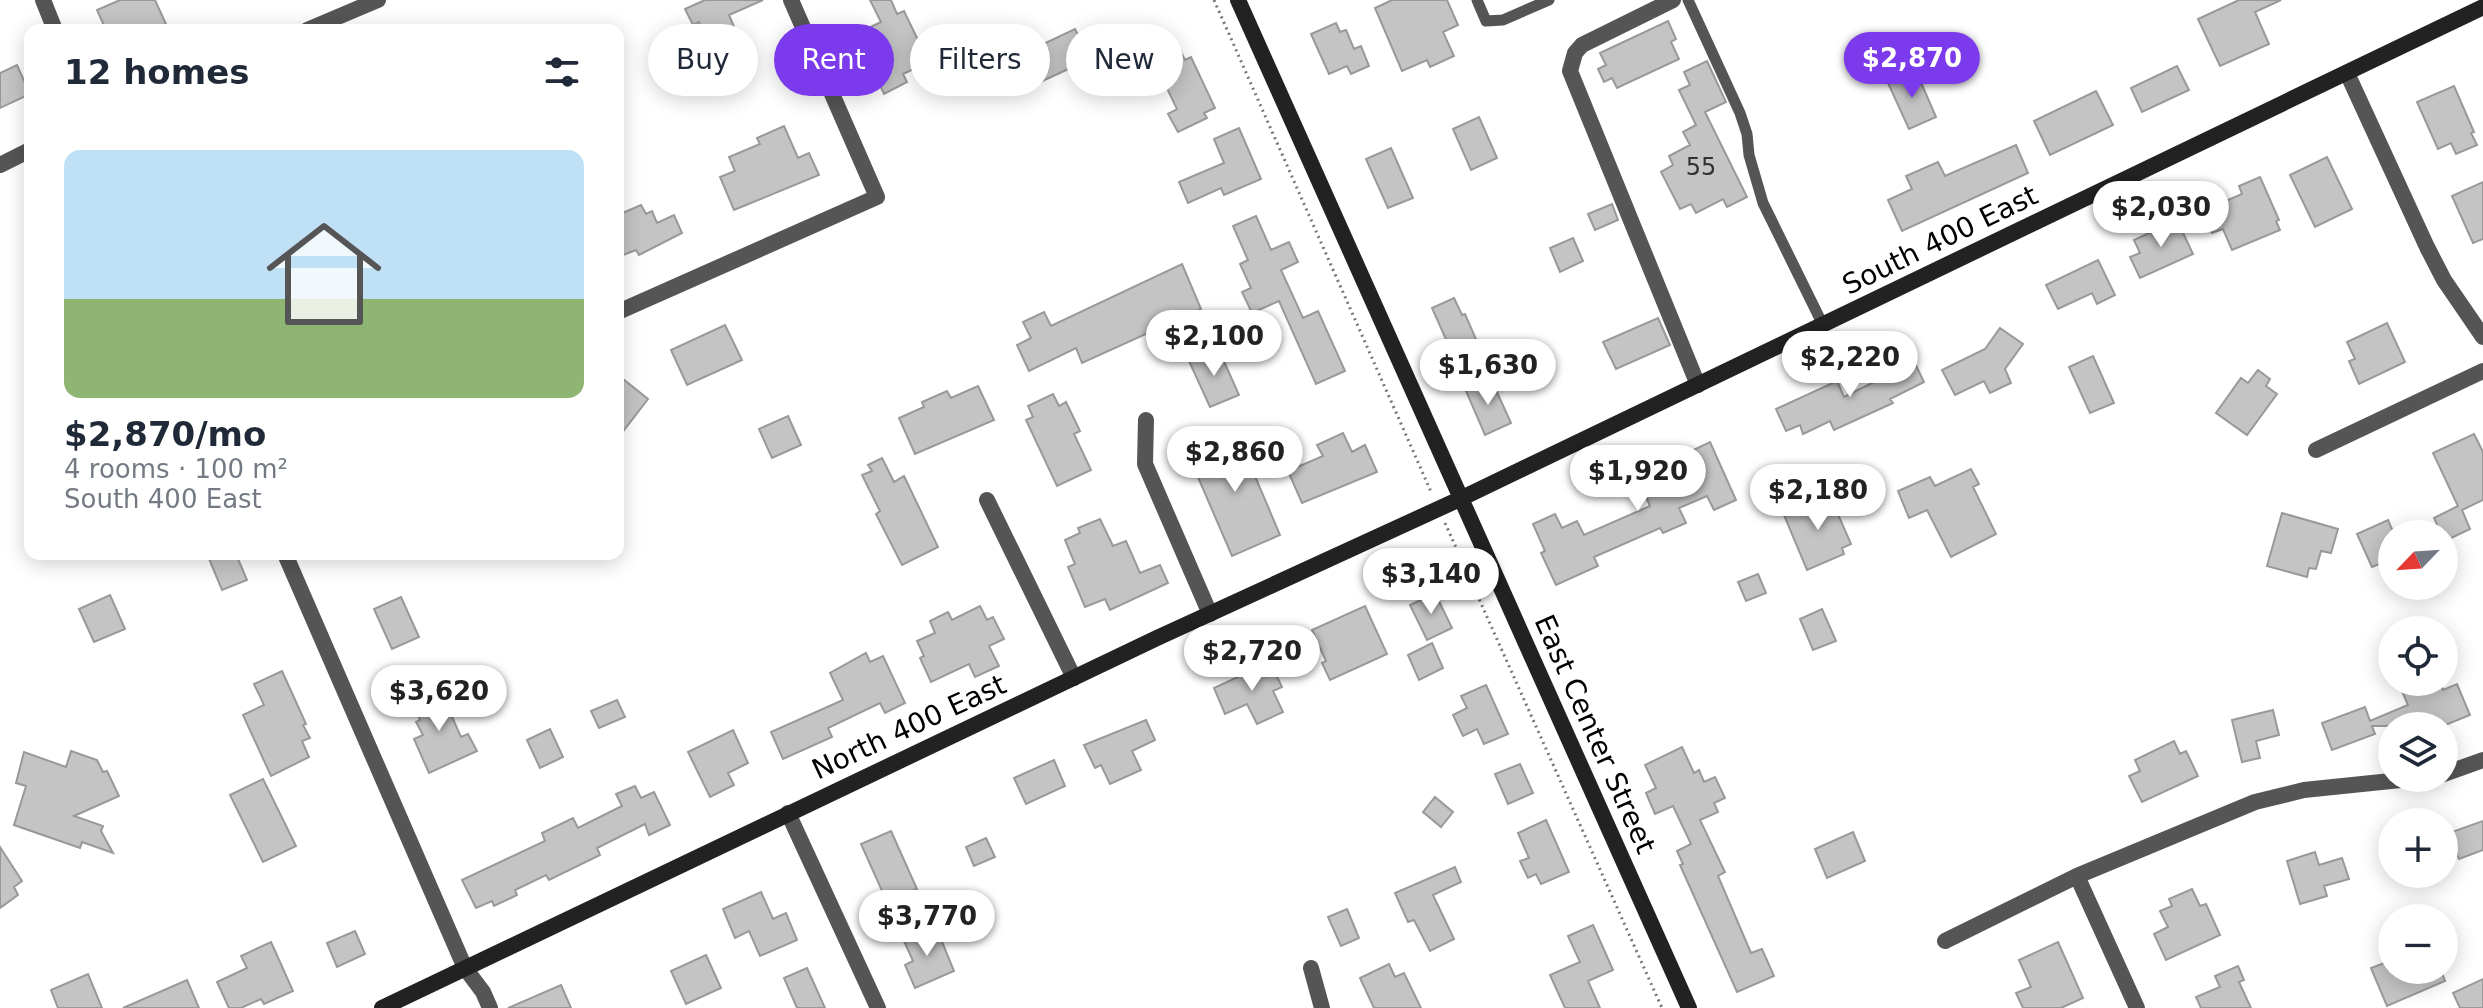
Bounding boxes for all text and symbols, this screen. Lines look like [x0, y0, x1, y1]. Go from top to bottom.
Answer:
chip: Buy [648, 24, 758, 96]
chip: Rent [774, 24, 894, 96]
chip: Filters [910, 24, 1050, 96]
chip: New [1066, 24, 1183, 96]
pin: $2,870 [1847, 32, 1977, 100]
text: $2,870 [1862, 43, 1962, 73]
icon: filters [540, 50, 584, 94]
text: 12 homes [64, 52, 249, 92]
house number: 55 [1686, 153, 1716, 181]
street label: South 400 East [1837, 178, 2043, 302]
pin: $2,030 [2096, 181, 2226, 249]
text: $2,030 [2111, 192, 2211, 222]
icon: home [252, 202, 396, 346]
pin: $2,100 [1149, 310, 1279, 378]
text: $2,100 [1164, 321, 1264, 351]
pin: $2,220 [1785, 331, 1915, 399]
pin: $1,630 [1423, 339, 1553, 407]
text: $2,220 [1800, 342, 1900, 372]
text: $1,630 [1438, 350, 1538, 380]
text: $2,870/mo [64, 414, 266, 454]
pin: $2,860 [1170, 426, 1300, 494]
text: $2,860 [1185, 437, 1285, 467]
pin: $1,920 [1573, 445, 1703, 513]
text: 4 rooms · 100 m² [64, 454, 288, 484]
text: $1,920 [1588, 456, 1688, 486]
pin: $2,180 [1753, 464, 1883, 532]
text: $2,180 [1768, 475, 1868, 505]
text: South 400 East [64, 484, 262, 514]
north arrow [2378, 520, 2458, 600]
map controls [2378, 520, 2458, 984]
pin: $3,140 [1366, 548, 1496, 616]
text: $3,140 [1381, 559, 1481, 589]
street label: East Center Street [1528, 610, 1662, 858]
button: locate [2378, 616, 2458, 696]
pin: $2,720 [1187, 625, 1317, 693]
text: $2,720 [1202, 636, 1302, 666]
pin: $3,620 [374, 665, 504, 733]
street label: North 400 East [807, 668, 1011, 786]
text: $3,620 [389, 676, 489, 706]
button: layers [2378, 712, 2458, 792]
button: + [2378, 808, 2458, 888]
pin: $3,770 [862, 890, 992, 958]
text: $3,770 [877, 901, 977, 931]
button: − [2378, 904, 2458, 984]

